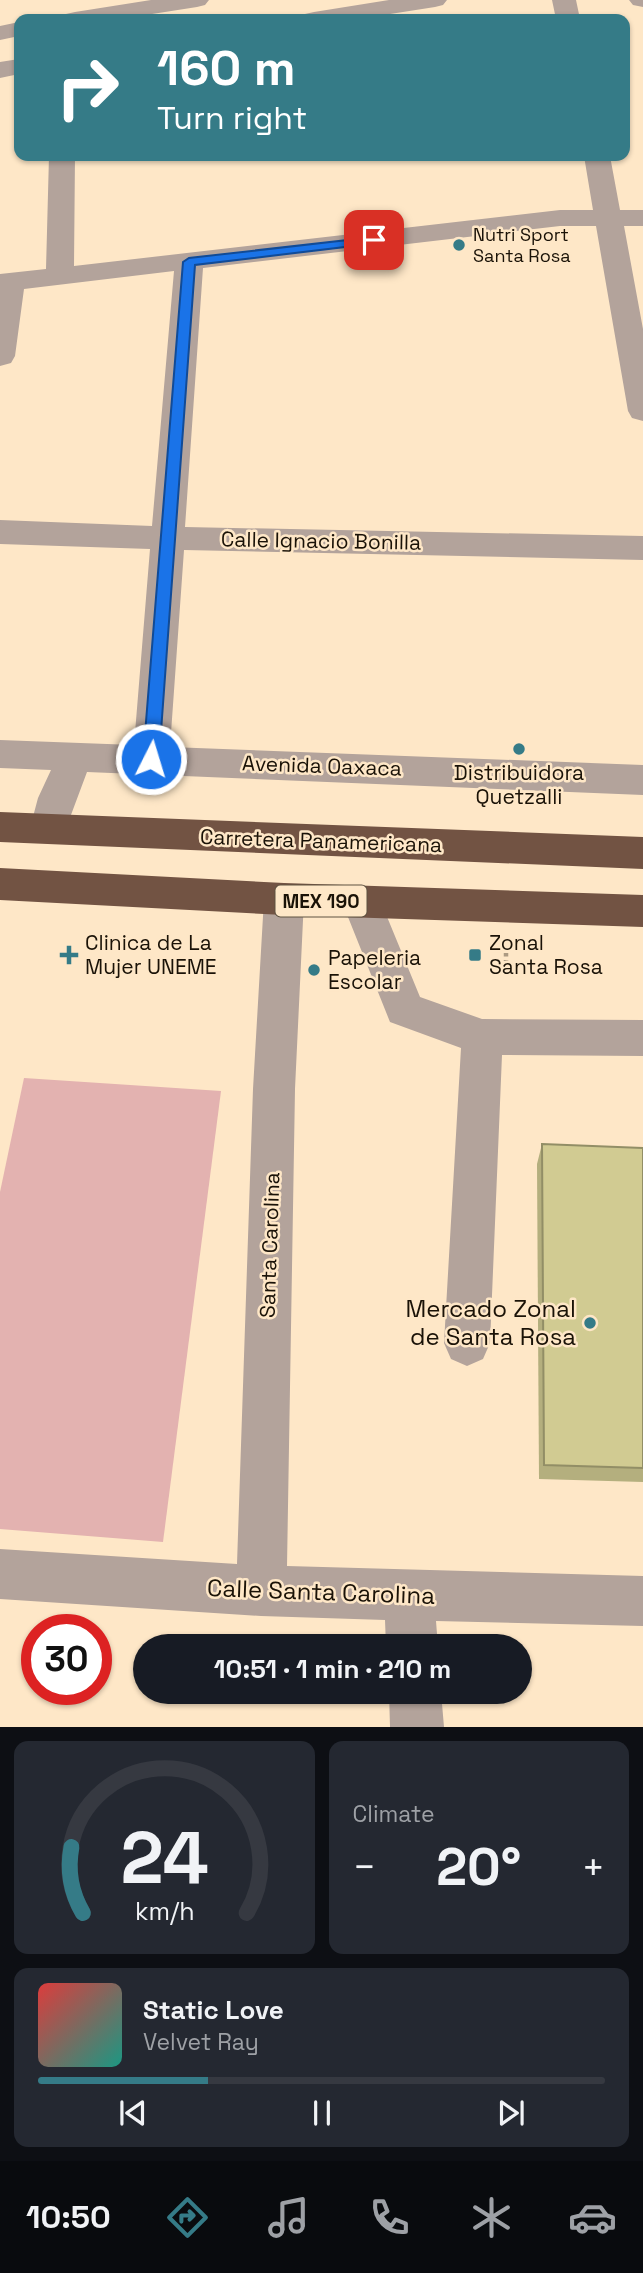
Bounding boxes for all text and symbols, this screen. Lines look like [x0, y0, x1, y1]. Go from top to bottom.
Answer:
text: 160 m [157, 37, 295, 99]
icon: right [42, 42, 133, 133]
text: Turn right [157, 98, 307, 138]
pin [344, 210, 404, 270]
icon: arrive [355, 221, 393, 259]
place label: Nutri Sport Santa Rosa [473, 223, 571, 267]
marker: Nutri Sport Santa Rosa [451, 237, 467, 253]
street label: Calle Ignacio Bonilla [221, 525, 421, 556]
position arrow [114, 722, 188, 796]
marker: Distribuidora Quetzalli [511, 741, 527, 757]
street label: Avenida Oaxaca [242, 749, 402, 782]
place label: Distribuidora Quetzalli [454, 759, 584, 810]
street label: Carretera Panamericana [199, 823, 443, 858]
road number: MEX 190 [276, 886, 366, 917]
place label: Clinica de La Mujer UNEME [85, 929, 217, 980]
place label: Zonal Santa Rosa [489, 929, 603, 980]
place label: Papeleria Escolar [328, 944, 421, 995]
marker: Clinica de La Mujer UNEME [59, 945, 79, 965]
marker: Zonal Santa Rosa [467, 947, 483, 963]
marker: Papeleria Escolar [306, 962, 322, 978]
street label: Santa Carolina [253, 1172, 286, 1318]
place label: Mercado Zonal de Santa Rosa [405, 1293, 576, 1352]
marker: Mercado Zonal de Santa Rosa [582, 1315, 598, 1331]
street label: Calle Santa Carolina [206, 1572, 436, 1611]
speed limit sign: 30 [21, 1614, 112, 1705]
text: 10:51 · 1 min · 210 m [214, 1652, 451, 1686]
text: Climate [353, 1799, 435, 1829]
text: 24 [120, 1812, 208, 1905]
text: 20° [436, 1834, 521, 1900]
text: − [353, 1843, 376, 1891]
text: + [581, 1843, 605, 1891]
text: km/h [134, 1895, 194, 1927]
text: Static Love [143, 1993, 284, 2027]
text: Velvet Ray [143, 2027, 259, 2057]
icon: previous [114, 2094, 152, 2132]
icon: pause [303, 2094, 341, 2132]
icon: next [492, 2094, 530, 2132]
icon: directions [163, 2193, 212, 2242]
icon: music [264, 2193, 313, 2242]
icon: phone [365, 2193, 414, 2242]
icon: climate [467, 2193, 516, 2242]
icon: car [568, 2193, 617, 2242]
text: 10:50 [26, 2197, 111, 2237]

